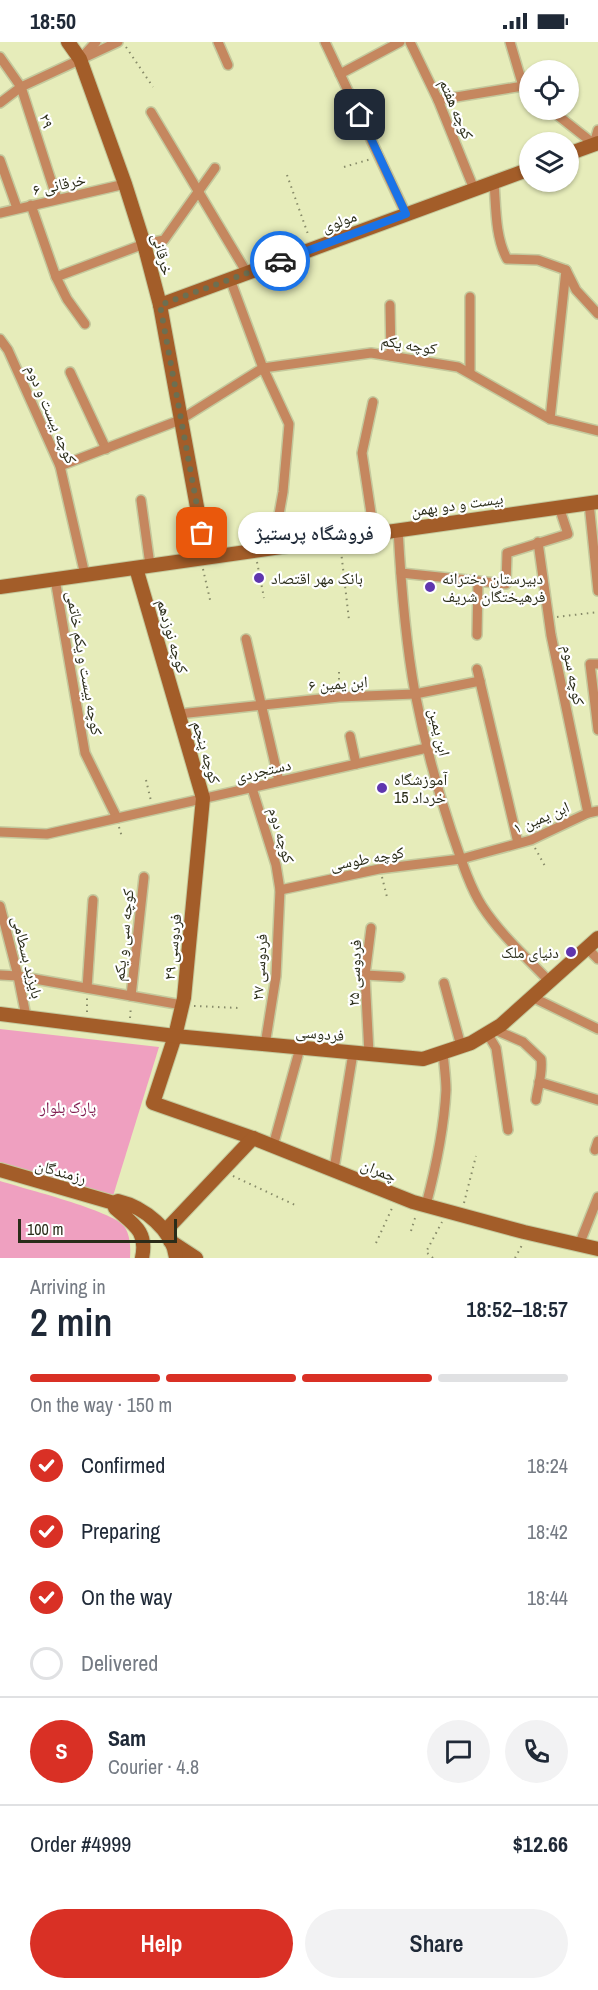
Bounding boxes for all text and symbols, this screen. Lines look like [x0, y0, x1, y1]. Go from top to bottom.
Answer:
text: 18:50 [30, 6, 76, 36]
map controls [519, 60, 579, 192]
button: locate [519, 60, 579, 120]
street label: کوچه هفتم [434, 75, 480, 143]
pin [334, 89, 385, 140]
icon: home [343, 98, 376, 131]
street label: ۲۹ [34, 111, 60, 131]
button: layers [519, 132, 579, 192]
street label: خرقانی ۶ [30, 168, 88, 200]
street label: مولوی [319, 205, 359, 237]
street label: خرقانی [147, 230, 179, 278]
courier [250, 231, 310, 291]
icon: car [264, 245, 297, 278]
street label: کوچه یکم [379, 329, 439, 359]
street label: کوچه بیست و دوم [21, 361, 83, 467]
street label: بیست و دو بهمن [409, 487, 505, 521]
pin [176, 507, 227, 558]
callout: فروشگاه پرستيژ [238, 512, 391, 554]
icon: bag [185, 516, 218, 549]
text: فروشگاه پرستيژ [255, 519, 374, 546]
place label: بانک مهر اقتصاد [271, 567, 363, 589]
place label: دبیرستان دخترانه فرهیختگان شریف [442, 567, 545, 607]
marker: بانک مهر اقتصاد [252, 571, 266, 585]
marker: دبیرستان دخترانه فرهیختگان شریف [423, 580, 437, 594]
street label: کوچه بیست و یکم خاتمی [61, 589, 109, 737]
street label: کوچه نوزدهم [152, 596, 194, 676]
street label: کوچه سوم [557, 643, 591, 707]
street label: ابن یمین ۶ [308, 670, 368, 696]
street label: ابن یمین [424, 706, 456, 758]
street label: کوچه پنجم [188, 718, 227, 786]
street label: دستجردی [233, 753, 293, 787]
place label: آموزشگاه 15 خرداد [394, 768, 448, 808]
marker: آموزشگاه 15 خرداد [375, 781, 389, 795]
street label: ابن یمین ۱ [509, 795, 573, 839]
street label: کوچه دوم [264, 805, 301, 866]
street label: کوچه طوسی [328, 841, 406, 875]
street label: کوچه سی و یکم [107, 887, 139, 982]
street label: بایزید بسطامی [7, 913, 49, 1001]
street label: فردوسی ۲۹ [158, 913, 186, 981]
street label: فردوسی ۲۷ [246, 933, 272, 1001]
street label: فردوسی ۲۵ [342, 939, 366, 1007]
place label: دنیای ملک [501, 941, 559, 963]
marker: دنیای ملک [564, 945, 578, 959]
street label: فردوسی [295, 1020, 345, 1046]
park label: پارک بلوار [39, 1096, 97, 1118]
street label: رزمندگان [33, 1153, 89, 1189]
street label: چمران [358, 1153, 400, 1187]
scale bar [18, 1216, 177, 1244]
text: 100 m [27, 1218, 63, 1240]
text: Arriving in [30, 1273, 106, 1300]
text: 18:52–18:57 [466, 1294, 568, 1324]
text: 2 min [30, 1296, 112, 1348]
text: On the way · 150 m [30, 1391, 172, 1418]
icon: check [30, 1449, 63, 1482]
text: Confirmed [81, 1450, 165, 1480]
text: 18:24 [527, 1452, 568, 1479]
icon: check [30, 1515, 63, 1548]
text: Preparing [81, 1516, 160, 1546]
text: 18:42 [527, 1518, 568, 1545]
icon: check [30, 1581, 63, 1614]
text: On the way [81, 1582, 172, 1612]
text: 18:44 [527, 1584, 568, 1611]
text: Delivered [81, 1648, 158, 1678]
button: chat [427, 1720, 490, 1783]
button: phone [505, 1720, 568, 1783]
text: Sam [108, 1723, 146, 1753]
text: S [55, 1736, 68, 1766]
text: Courier · 4.8 [108, 1753, 199, 1780]
text: Order #4999 [30, 1829, 131, 1859]
text: $12.66 [513, 1829, 568, 1859]
button: Help [30, 1909, 293, 1978]
button: Share [305, 1909, 568, 1978]

